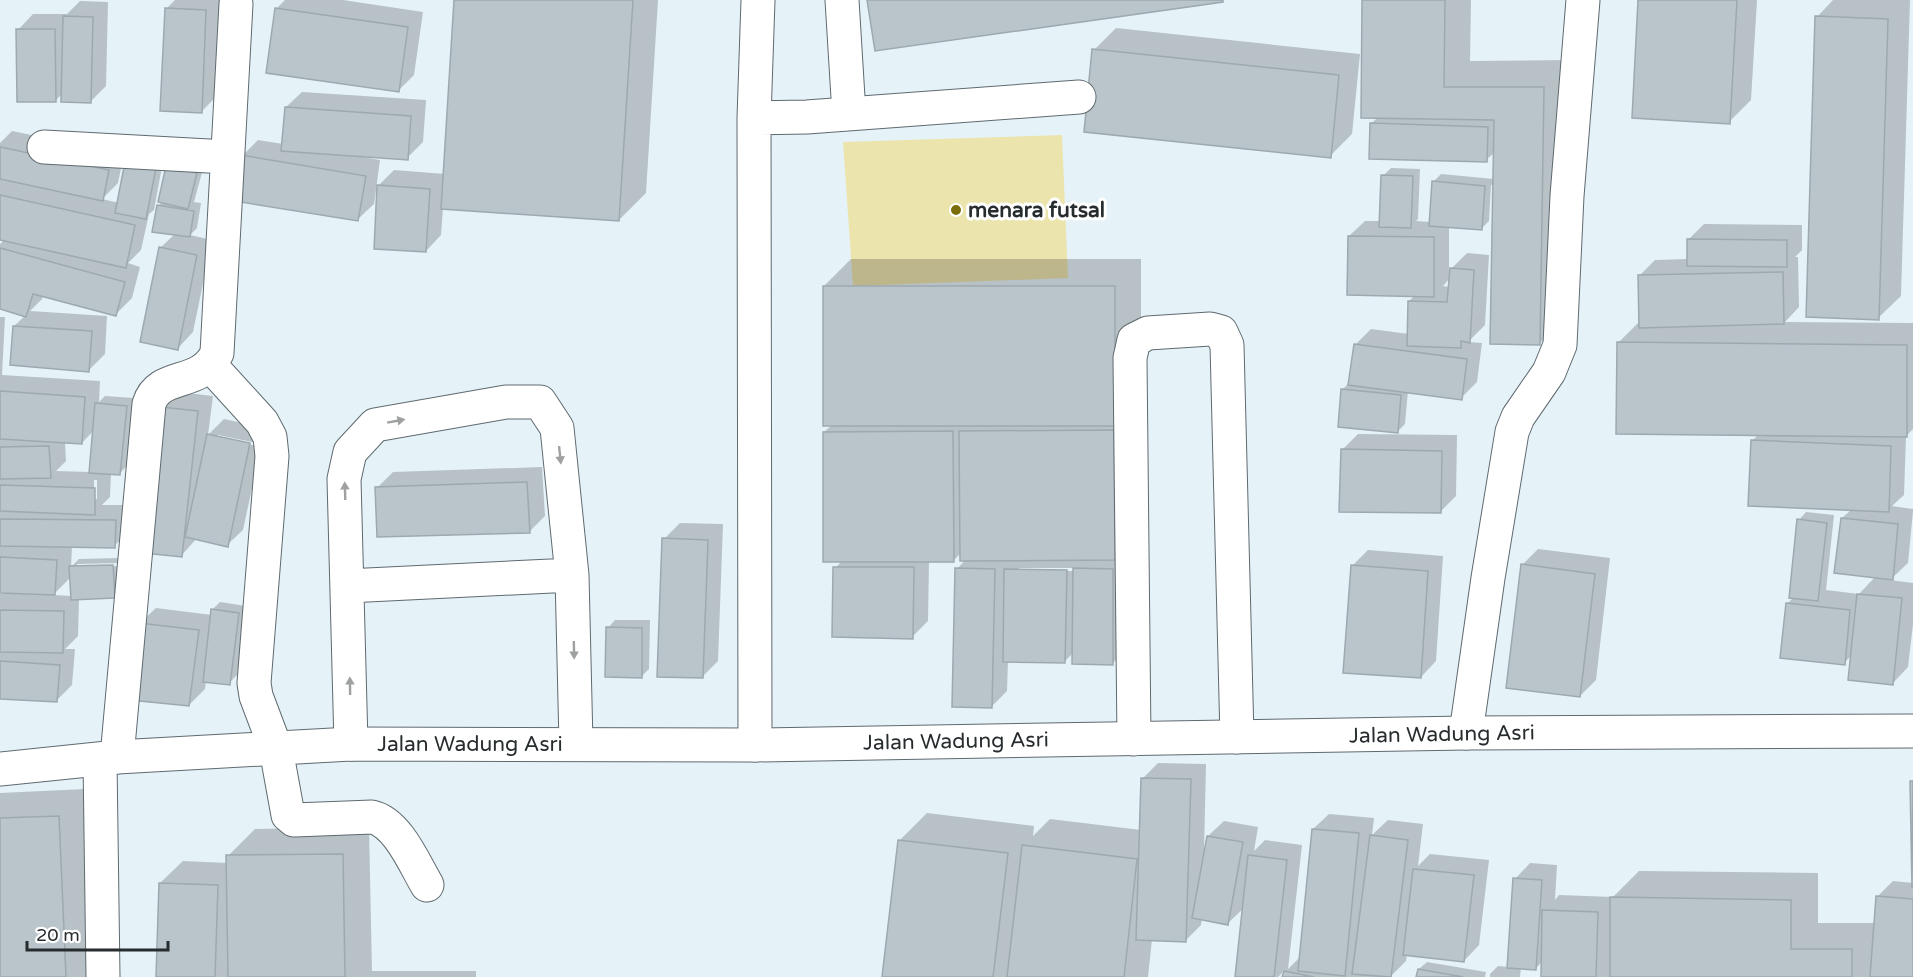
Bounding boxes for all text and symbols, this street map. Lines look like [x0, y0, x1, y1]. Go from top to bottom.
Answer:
place label: menara futsal [968, 198, 1105, 223]
marker: menara futsal [949, 203, 963, 217]
one-way arrow [387, 416, 406, 425]
one-way arrow [555, 446, 564, 465]
one-way arrow [340, 481, 349, 500]
one-way arrow [569, 640, 578, 659]
one-way arrow [345, 676, 355, 695]
street label: Jalan Wadung Asri [1349, 720, 1535, 749]
street label: Jalan Wadung Asri [863, 727, 1049, 756]
street label: Jalan Wadung Asri [377, 732, 563, 757]
scale bar [27, 914, 168, 952]
text: 20 m [36, 924, 80, 946]

